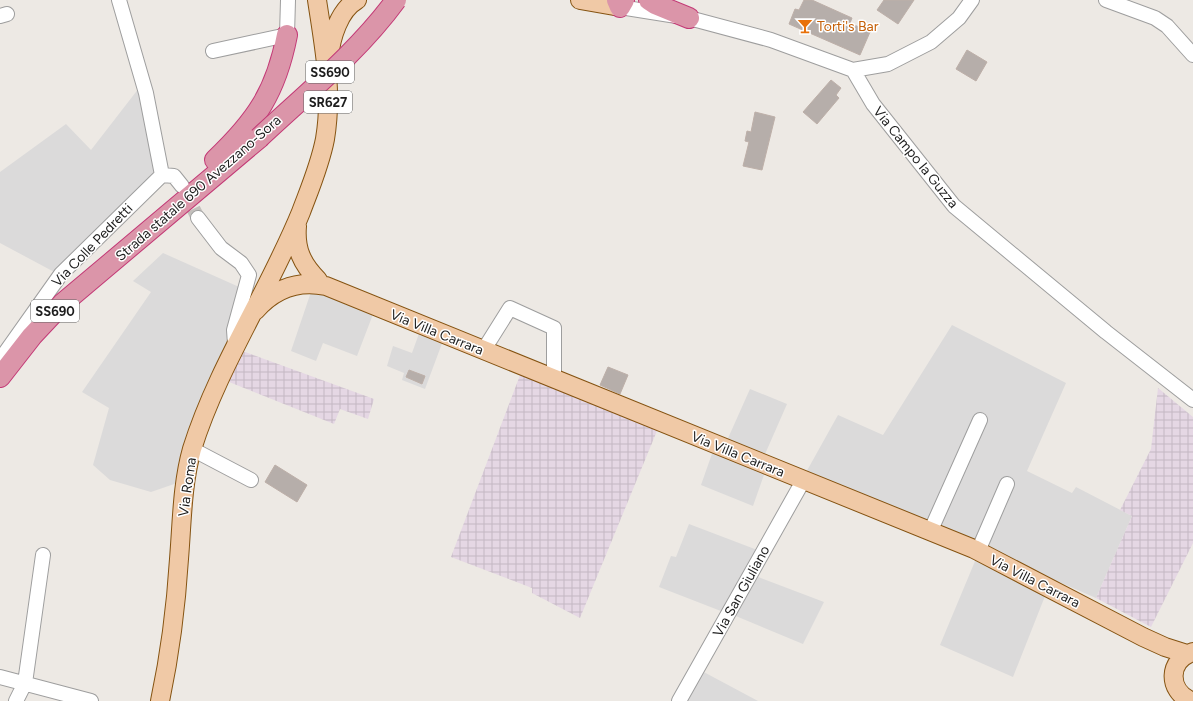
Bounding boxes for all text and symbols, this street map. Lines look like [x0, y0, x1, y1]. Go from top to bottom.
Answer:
bar icon: Torti's Bar [796, 17, 814, 35]
place label: Torti's Bar [817, 18, 879, 35]
road number: SS690 [306, 61, 354, 83]
road number: SR627 [304, 91, 352, 113]
street label: Via Campo la Guzza [869, 103, 962, 211]
street label: Strada statale 690 Avezzano-Sora [112, 112, 285, 265]
street label: Via Colle Pedretti [48, 200, 136, 290]
road number: SS690 [31, 300, 79, 322]
street label: Via Villa Carrara [388, 306, 486, 359]
street label: Via Villa Carrara [689, 428, 787, 481]
street label: Via Roma [175, 456, 200, 518]
street label: Via San Giuliano [709, 543, 774, 640]
street label: Via Villa Carrara [987, 551, 1083, 611]

